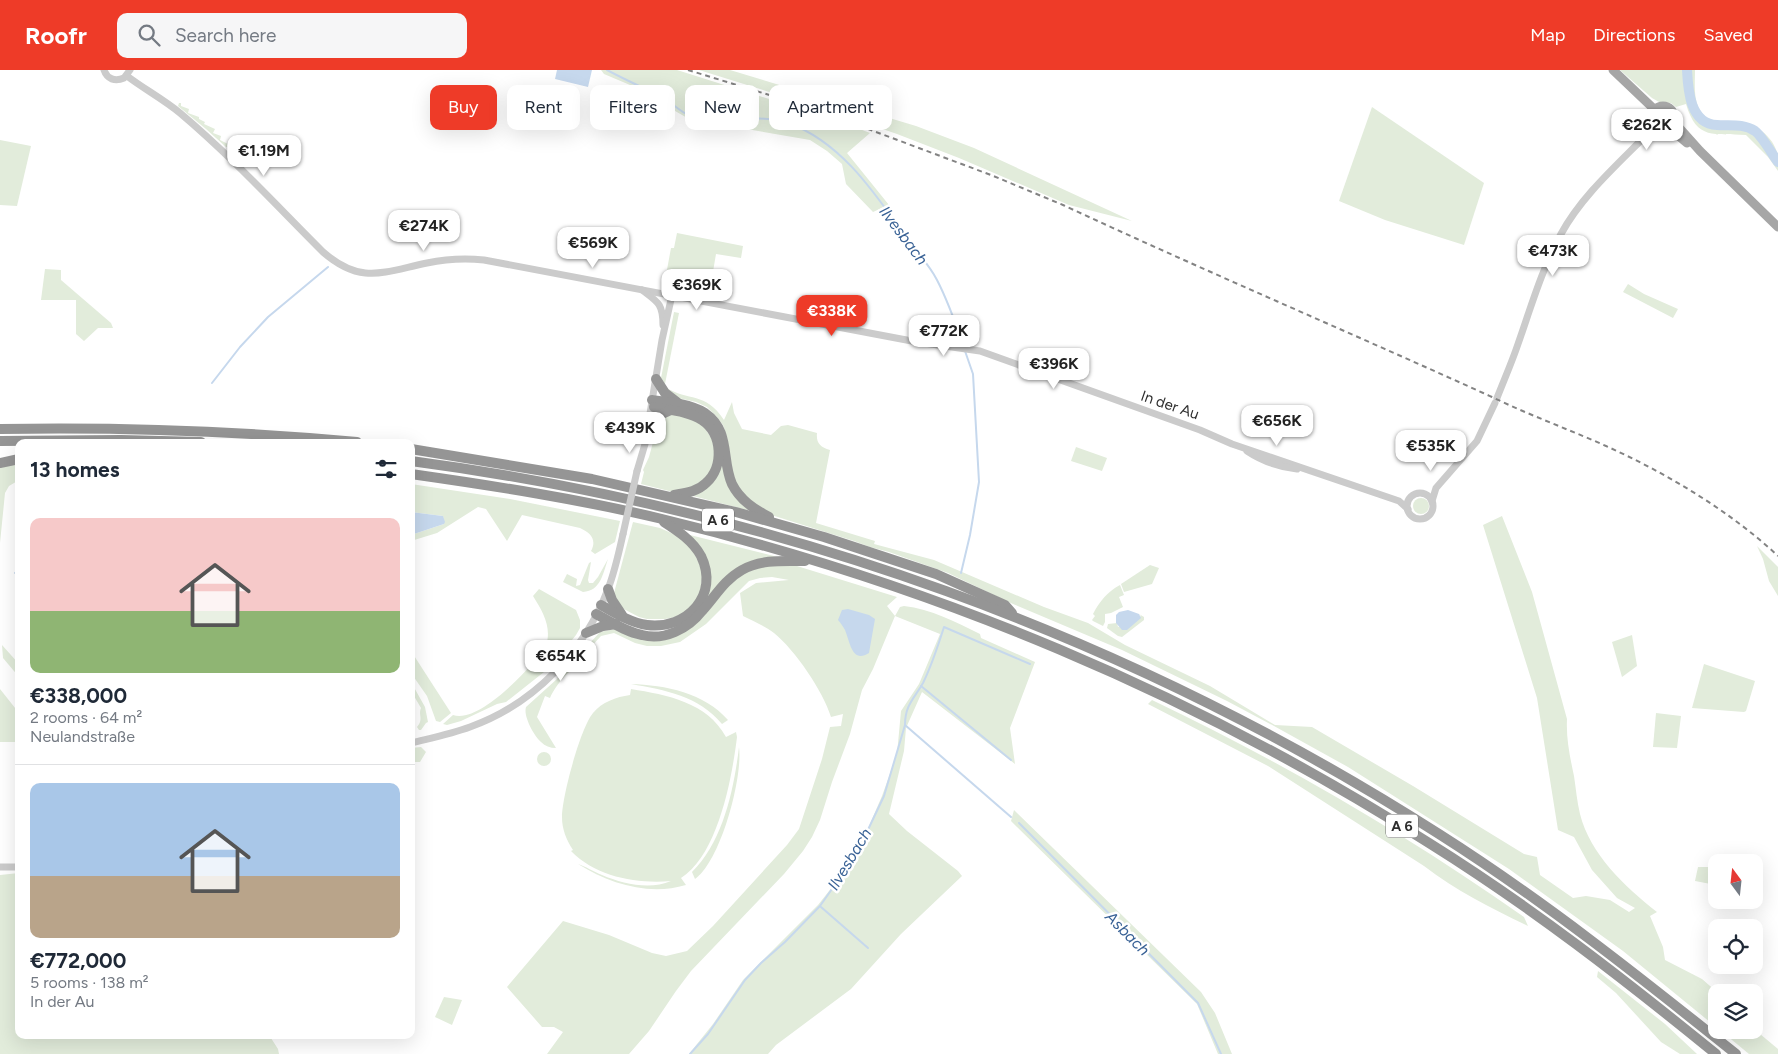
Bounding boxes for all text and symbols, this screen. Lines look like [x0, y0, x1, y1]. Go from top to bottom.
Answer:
search box [117, 13, 467, 58]
text: Roofr [25, 21, 87, 50]
icon: search [135, 21, 163, 49]
text: Search here [175, 24, 276, 47]
text: Map [1530, 24, 1565, 46]
text: Directions [1593, 24, 1675, 46]
text: Saved [1703, 24, 1753, 46]
chip: Buy [430, 85, 497, 130]
chip: Rent [507, 85, 580, 130]
chip: Filters [590, 85, 675, 130]
chip: New [685, 85, 759, 130]
chip: Apartment [769, 85, 892, 130]
pin: €262K [1612, 108, 1682, 151]
text: €262K [1622, 115, 1672, 134]
pin: €1.19M [223, 134, 305, 177]
text: €1.19M [238, 141, 290, 160]
water label: Ilvesbach [875, 202, 932, 269]
pin: €274K [389, 210, 459, 252]
text: €274K [399, 216, 449, 235]
pin: €569K [558, 226, 628, 269]
text: €569K [568, 233, 618, 252]
pin: €473K [1518, 234, 1588, 277]
text: €473K [1528, 241, 1578, 260]
pin: €369K [662, 268, 732, 311]
text: €369K [672, 275, 722, 294]
pin: €338K [797, 294, 867, 337]
text: €338K [807, 301, 857, 320]
pin: €772K [909, 314, 979, 357]
text: €772K [920, 321, 968, 340]
pin: €396K [1019, 348, 1089, 390]
text: €396K [1029, 354, 1079, 373]
street label: In der Au [1139, 387, 1201, 423]
pin: €656K [1242, 404, 1312, 447]
text: €656K [1252, 411, 1302, 430]
pin: €439K [595, 412, 665, 454]
text: €439K [605, 418, 655, 437]
pin: €535K [1396, 430, 1466, 472]
text: €535K [1406, 436, 1456, 455]
icon: filters [372, 455, 400, 483]
text: 13 homes [30, 457, 119, 482]
road number: A 6 [702, 508, 734, 532]
icon: home [170, 550, 260, 640]
pin: €654K [526, 640, 596, 682]
text: €654K [536, 646, 586, 665]
text: €338,000 [30, 683, 127, 708]
text: 2 rooms · 64 m² [30, 708, 142, 727]
text: Neulandstraße [30, 727, 135, 746]
road number: A 6 [1386, 814, 1418, 838]
icon: home [170, 816, 260, 906]
water label: Ilvesbach [824, 825, 875, 894]
north arrow [1708, 854, 1762, 909]
map controls [1708, 854, 1763, 1039]
water label: Asbach [1101, 907, 1154, 960]
button: locate [1708, 919, 1763, 974]
text: €772,000 [30, 948, 126, 973]
text: 5 rooms · 138 m² [30, 973, 149, 992]
button: layers [1708, 984, 1763, 1039]
text: In der Au [30, 992, 94, 1011]

